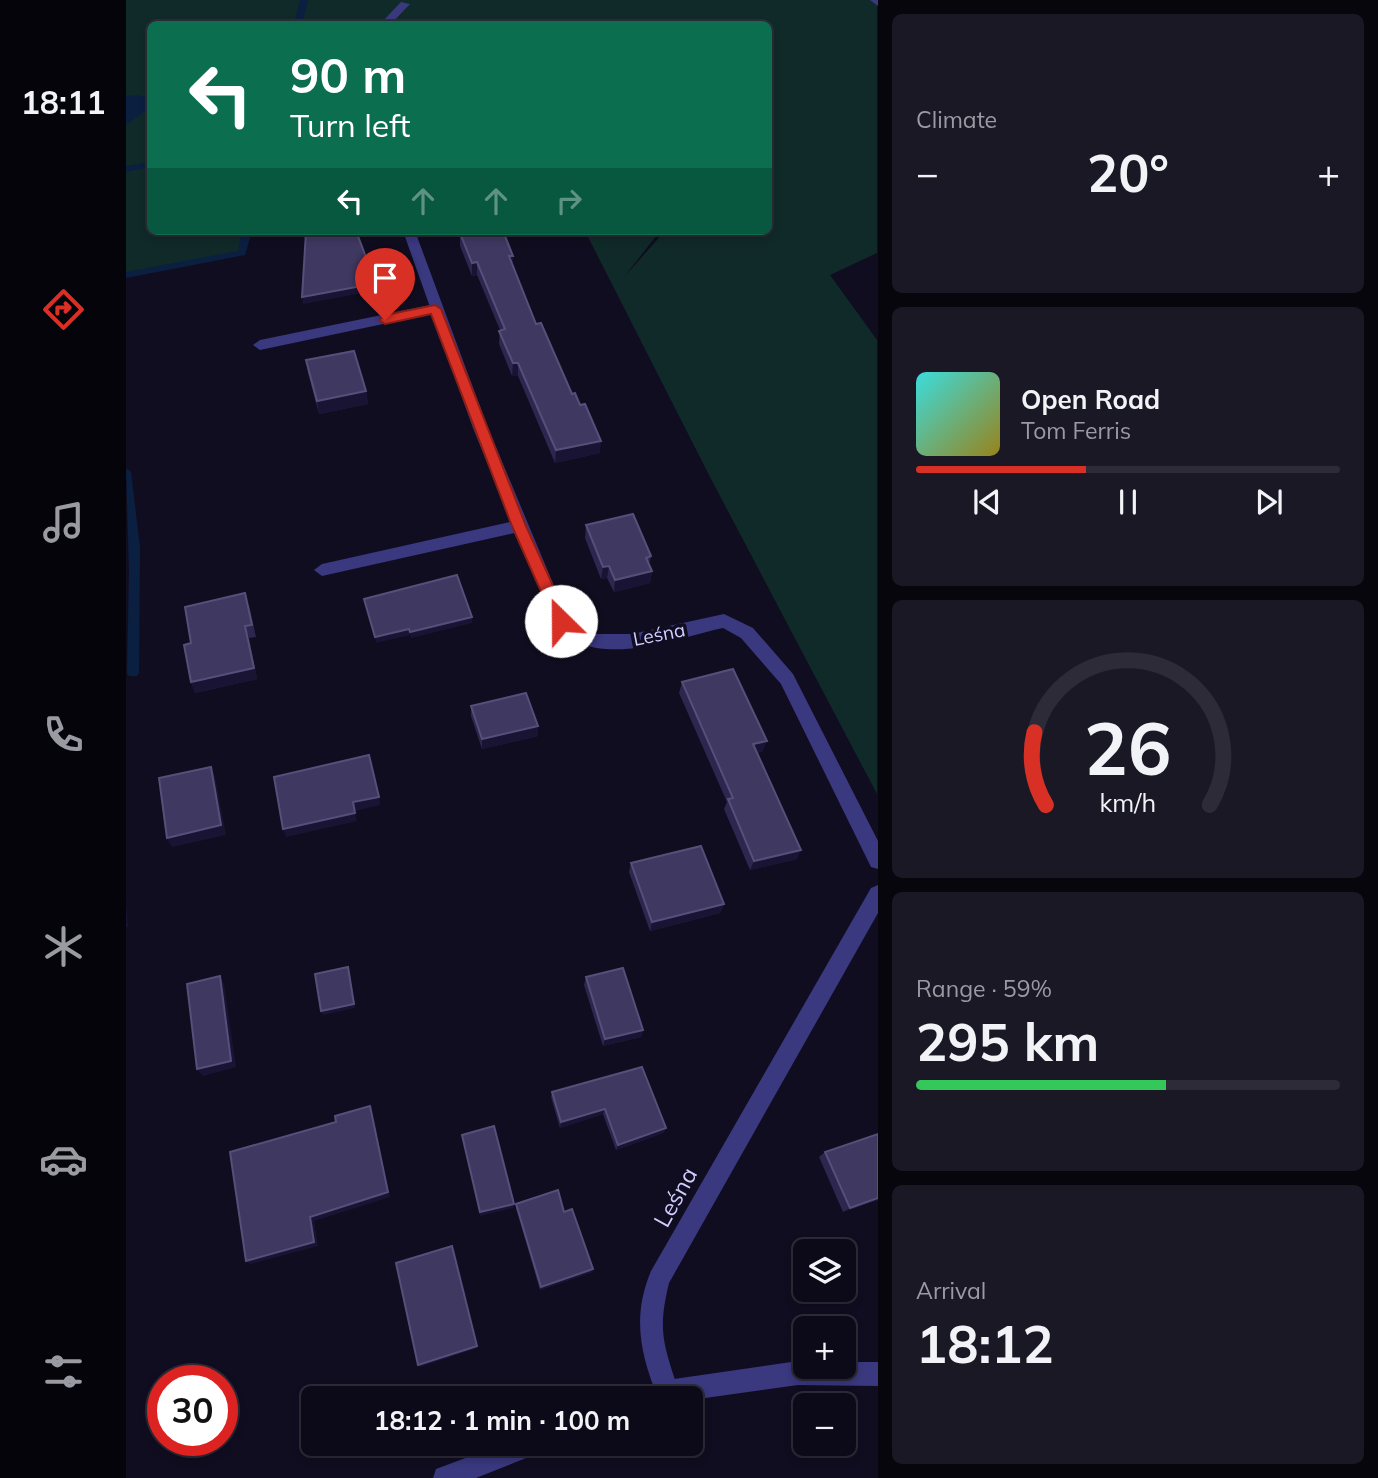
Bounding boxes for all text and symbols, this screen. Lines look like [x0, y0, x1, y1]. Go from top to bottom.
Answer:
text: 90 m [290, 44, 406, 105]
icon: left [175, 49, 266, 140]
text: 18:11 [21, 82, 105, 122]
text: Turn left [290, 105, 410, 145]
text: Climate [916, 105, 997, 134]
text: 20° [1087, 140, 1169, 205]
text: − [916, 149, 939, 197]
text: + [1317, 149, 1340, 197]
icon: left [331, 182, 369, 220]
icon: ahead [404, 182, 442, 220]
icon: ahead [477, 182, 515, 220]
icon: right [550, 182, 588, 220]
pin [355, 248, 415, 320]
icon: arrive [366, 259, 404, 297]
icon: directions [39, 285, 88, 334]
text: Open Road [1021, 383, 1160, 416]
text: Tom Ferris [1021, 416, 1131, 445]
icon: previous [968, 483, 1006, 521]
icon: pause [1109, 483, 1147, 521]
icon: next [1250, 483, 1288, 521]
icon: music [39, 498, 88, 547]
position arrow [524, 584, 598, 658]
street label: Leśna [631, 617, 687, 651]
text: 26 [1084, 702, 1172, 793]
icon: phone [39, 710, 88, 759]
text: km/h [1100, 787, 1156, 818]
icon: climate [39, 922, 88, 971]
text: Range · 59% [916, 974, 1052, 1003]
text: 295 km [916, 1009, 1099, 1074]
icon: car [39, 1135, 88, 1184]
street label: Leśna [647, 1162, 703, 1232]
map controls [793, 1239, 856, 1456]
button: layers [793, 1239, 856, 1302]
text: Arrival [916, 1276, 986, 1305]
text: 18:12 [916, 1311, 1054, 1376]
button: + [793, 1316, 856, 1379]
icon: filters [39, 1347, 88, 1396]
speed limit sign: 30 [147, 1365, 238, 1456]
button: − [793, 1393, 856, 1456]
text: 18:12 · 1 min · 100 m [374, 1404, 630, 1437]

